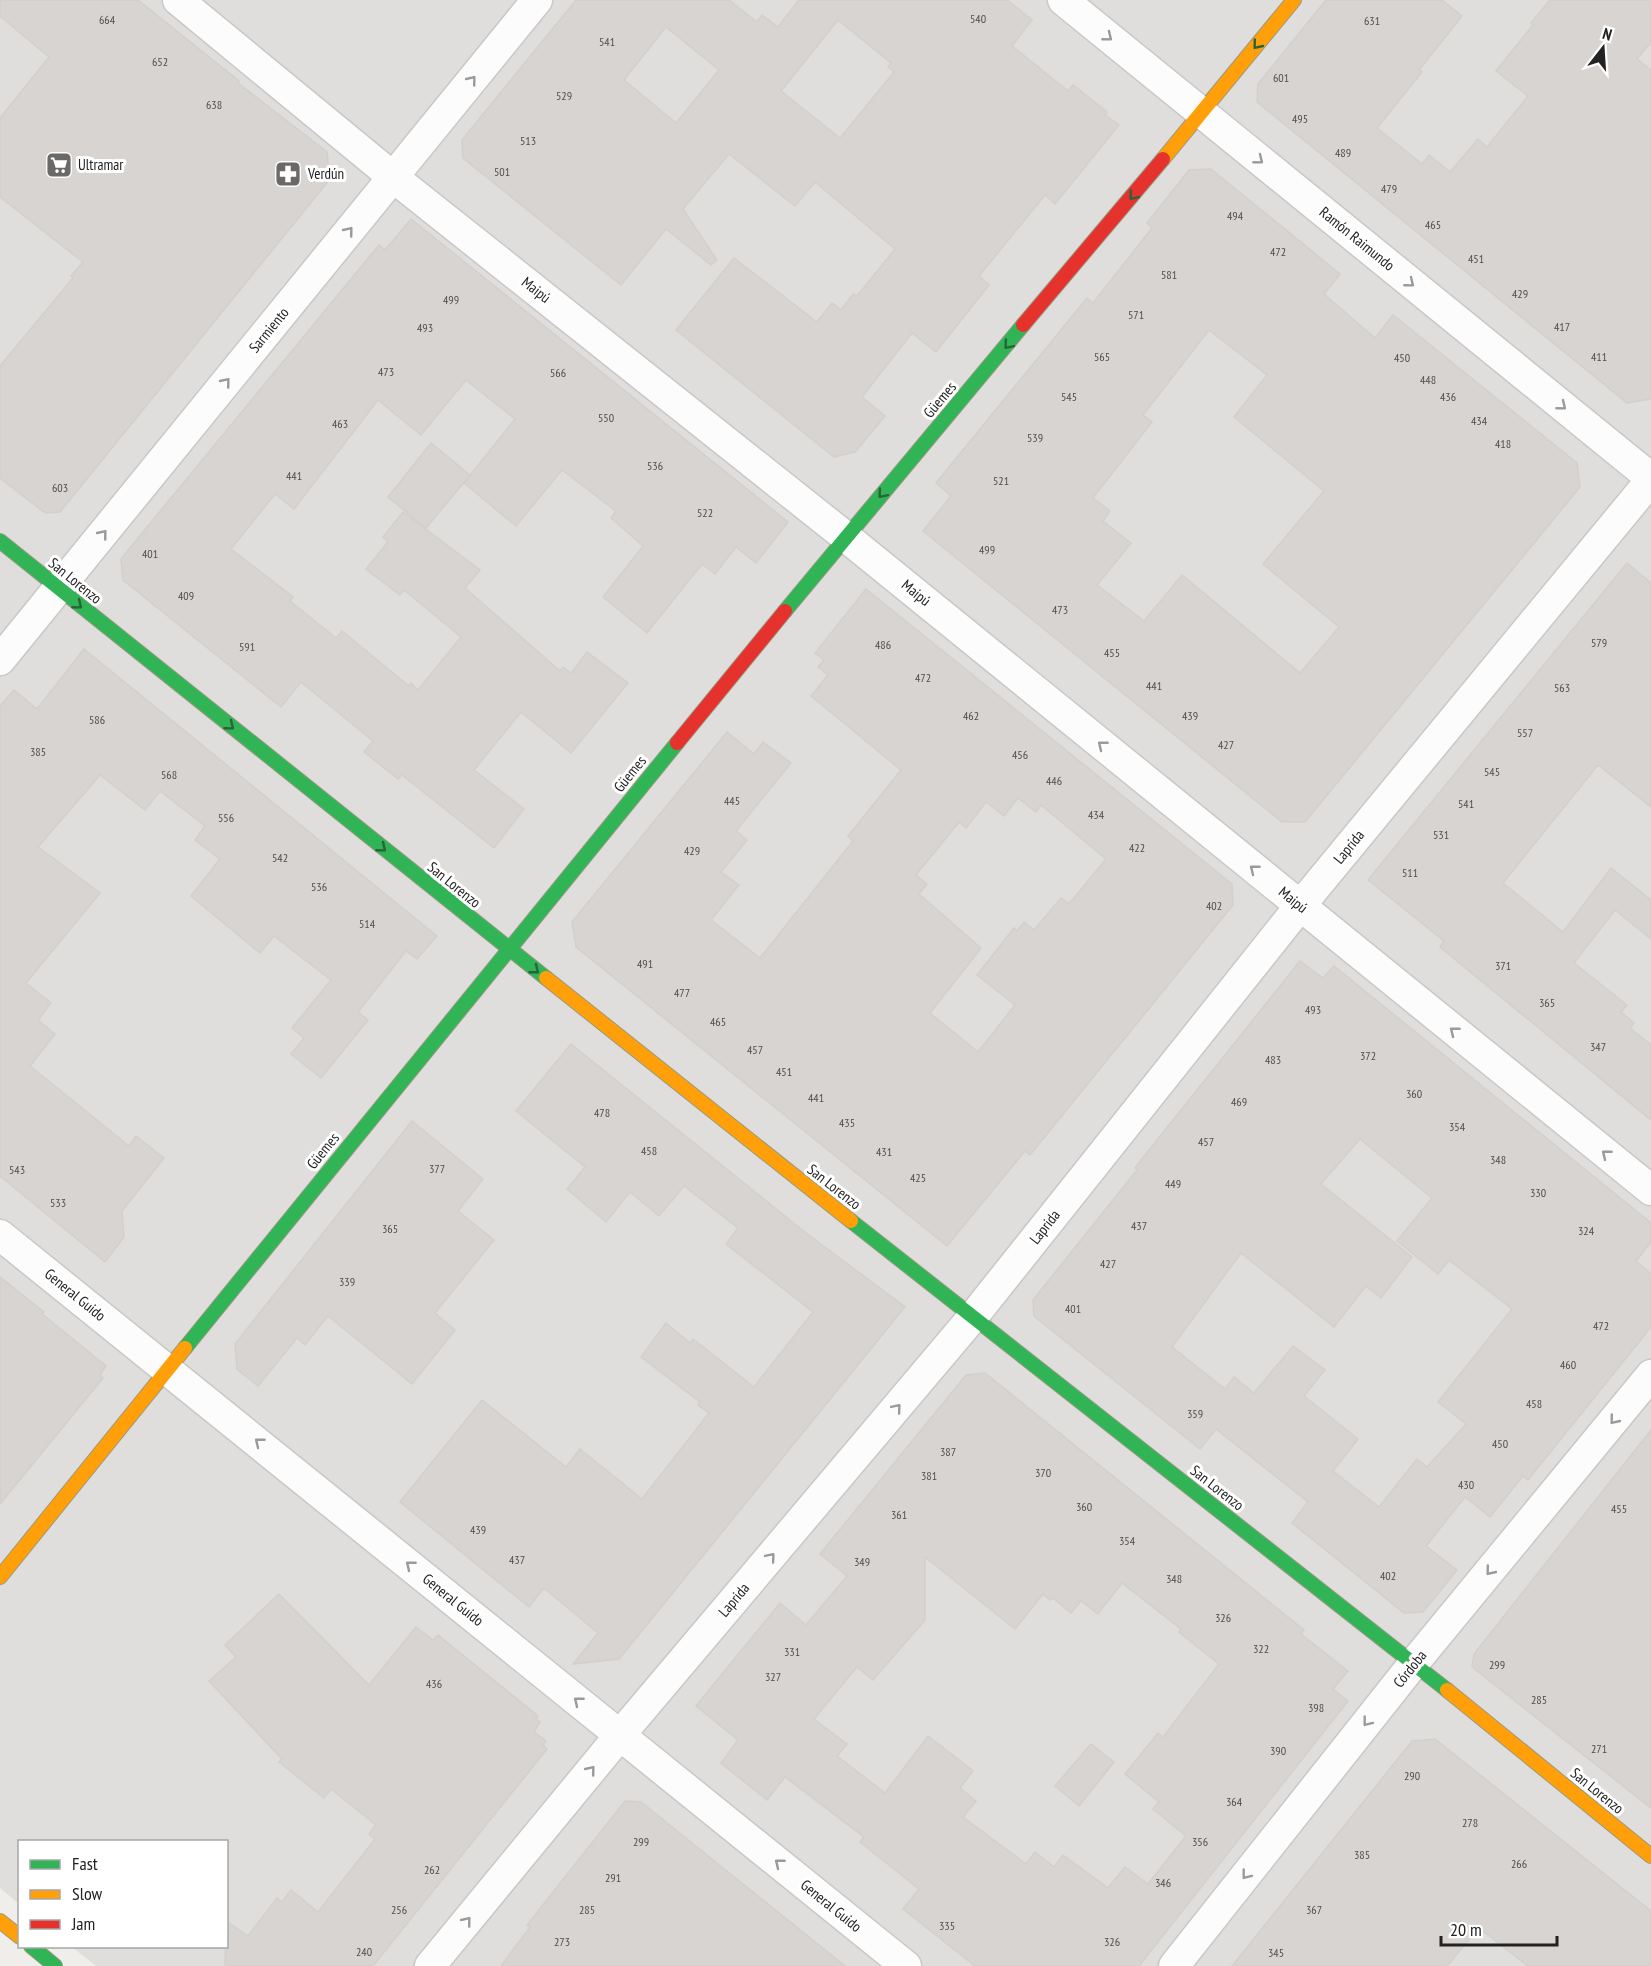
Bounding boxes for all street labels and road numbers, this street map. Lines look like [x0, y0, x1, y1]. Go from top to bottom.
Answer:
street label: Ramón Raimundo [1316, 202, 1399, 275]
street label: Maipú [518, 272, 555, 307]
street label: Sarmiento [245, 303, 293, 356]
street label: Güemes [919, 378, 960, 422]
street label: San Lorenzo [45, 553, 106, 608]
street label: Maipú [898, 575, 935, 610]
street label: Güemes [609, 752, 650, 796]
street label: Laprida [1329, 826, 1368, 868]
street label: San Lorenzo [424, 857, 485, 912]
street label: Maipú [1275, 882, 1312, 917]
street label: Güemes [302, 1129, 343, 1173]
street label: San Lorenzo [804, 1160, 865, 1213]
street label: Laprida [1025, 1206, 1064, 1248]
street label: General Guido [41, 1264, 110, 1325]
street label: San Lorenzo [1187, 1461, 1248, 1514]
street label: General Guido [419, 1569, 488, 1630]
street label: Laprida [714, 1579, 753, 1620]
street label: Córdoba [1389, 1646, 1430, 1691]
street label: San Lorenzo [1567, 1763, 1628, 1818]
street label: General Guido [797, 1875, 866, 1936]

